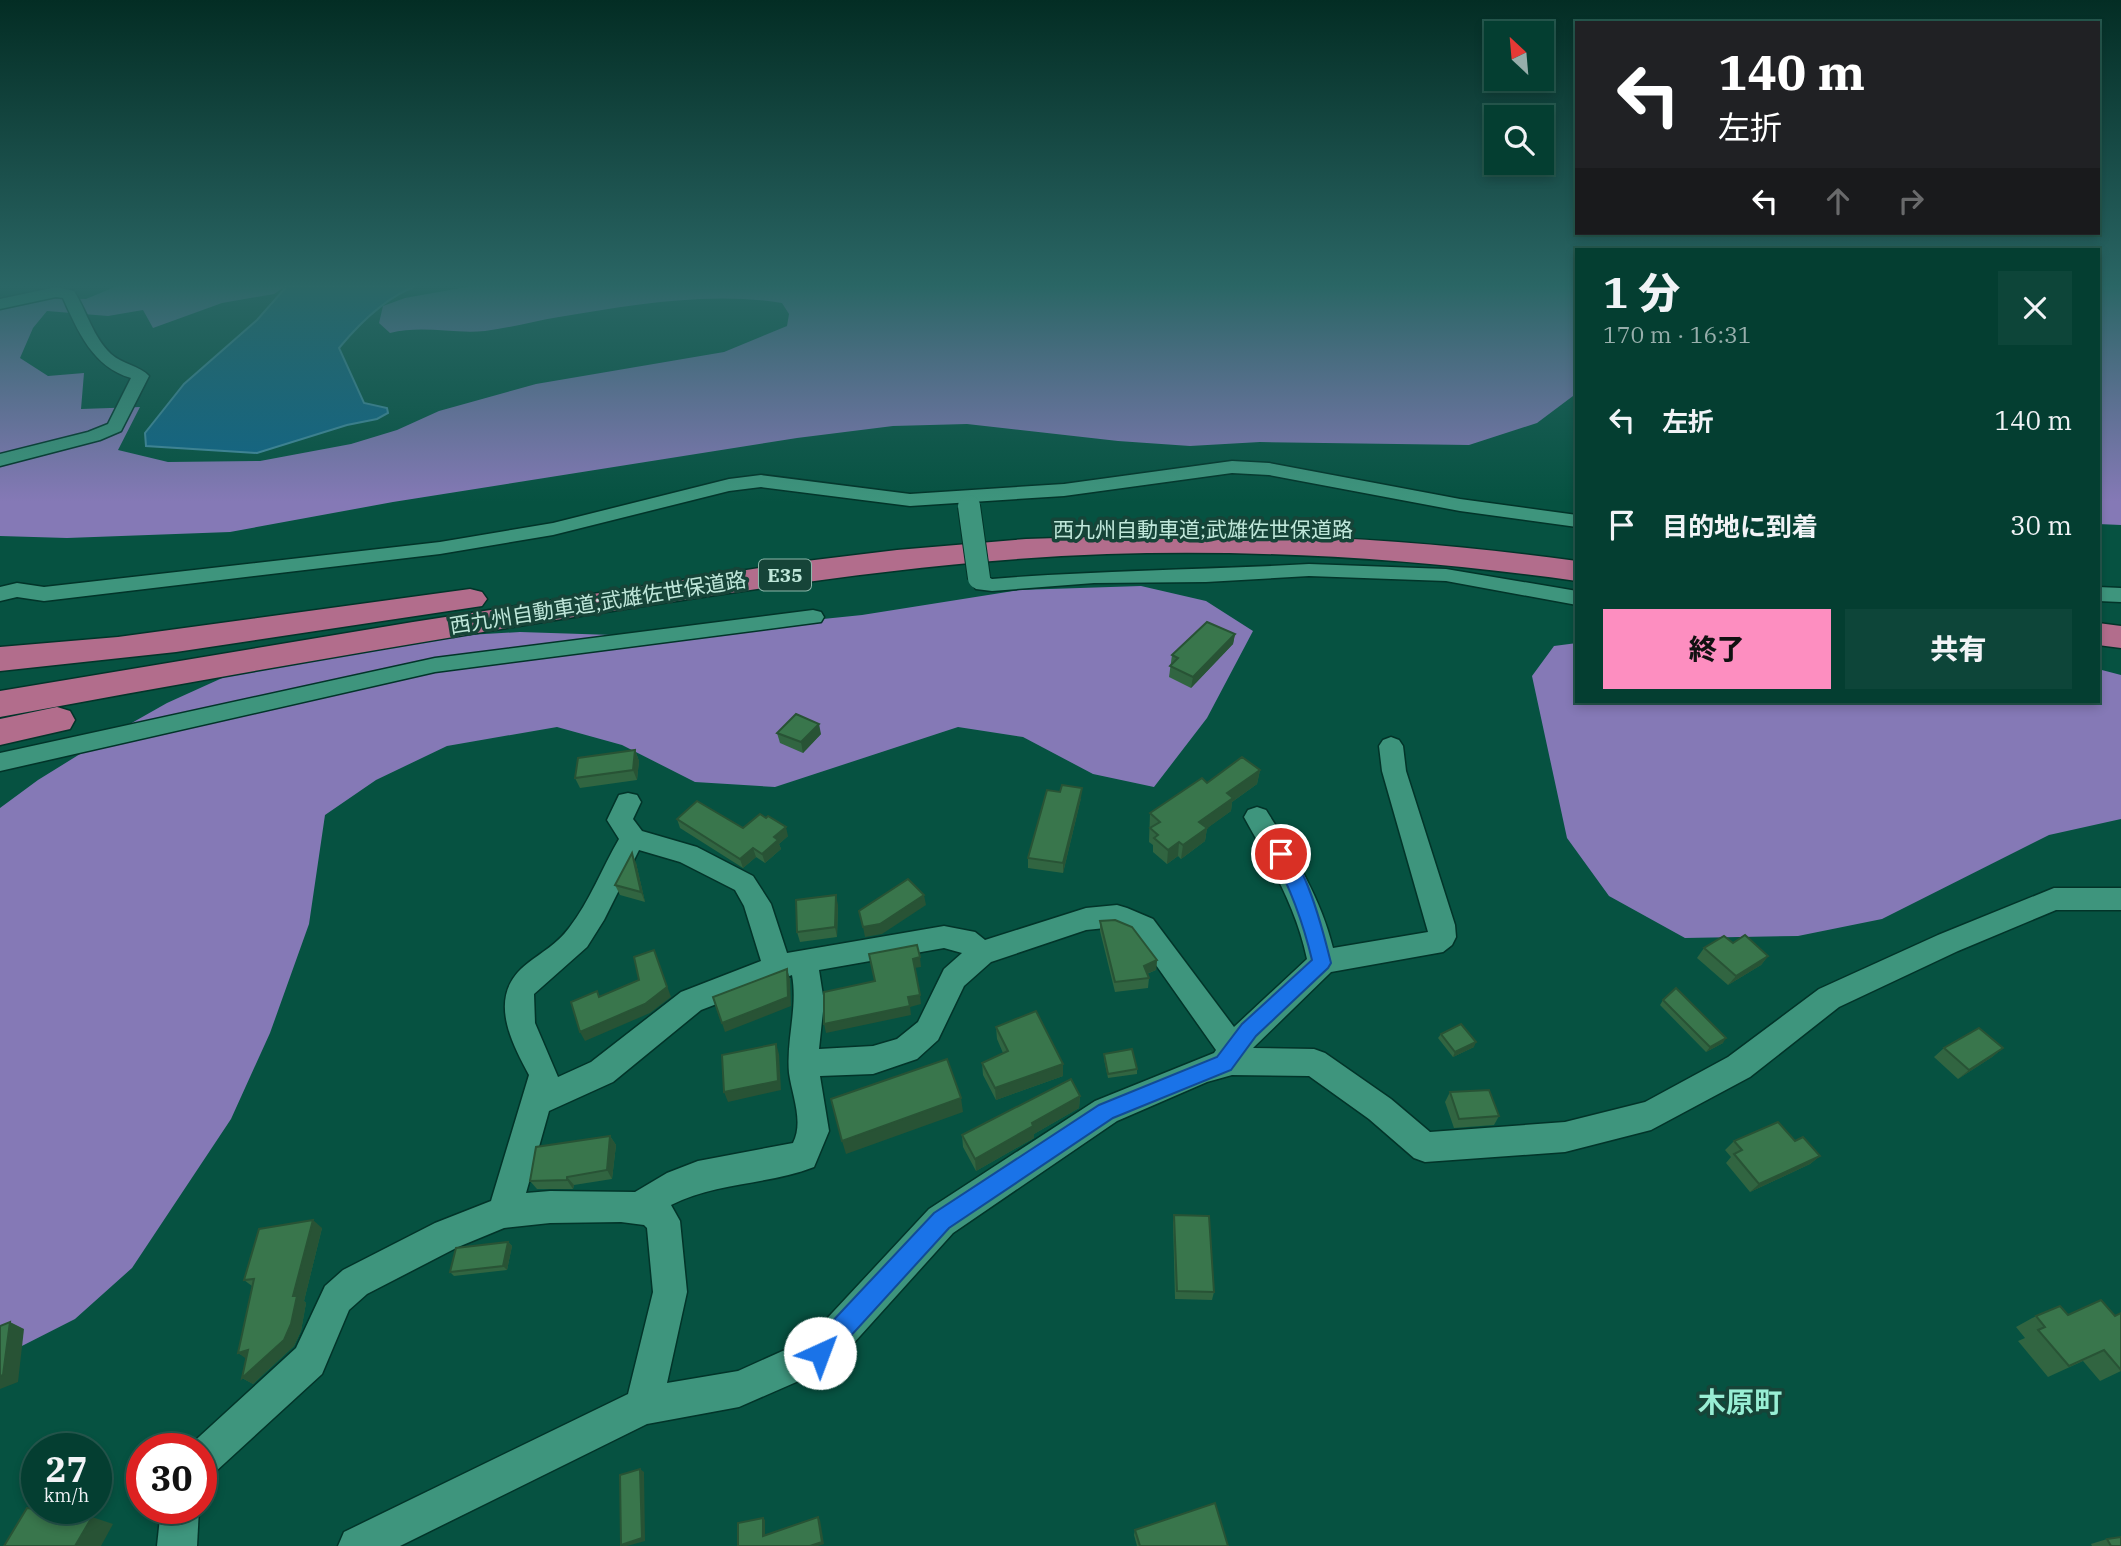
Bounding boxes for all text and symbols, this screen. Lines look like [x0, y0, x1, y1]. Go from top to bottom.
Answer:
north arrow [1484, 21, 1554, 91]
map controls [1484, 21, 1554, 175]
text: 140 m [1718, 40, 1865, 103]
icon: left [1603, 49, 1694, 140]
button: search [1484, 105, 1554, 175]
text: 左折 [1718, 106, 1782, 148]
icon: left [1746, 182, 1784, 220]
icon: ahead [1819, 182, 1857, 220]
icon: right [1892, 182, 1930, 220]
text: 1 分 [1603, 265, 1680, 320]
button: close [1998, 271, 2072, 345]
text: 170 m · 16:31 [1603, 319, 1752, 349]
icon: left [1603, 401, 1641, 439]
text: 140 m [1994, 403, 2072, 437]
text: 左折 [1662, 404, 1714, 438]
icon: arrive [1603, 506, 1641, 544]
text: 30 m [2010, 508, 2072, 542]
text: 目的地に到着 [1662, 509, 1818, 543]
street label: 西九州自動車道;武雄佐世保道路 [1053, 515, 1353, 543]
road number: E35 [759, 560, 811, 590]
street label: 西九州自動車道;武雄佐世保道路 [447, 565, 748, 639]
button: 終了 [1603, 609, 1831, 689]
button: 共有 [1845, 609, 2072, 689]
pin [1251, 824, 1311, 884]
icon: arrive [1262, 835, 1300, 873]
position arrow [783, 1316, 857, 1390]
district label: 木原町 [1698, 1383, 1782, 1420]
speed limit sign: 30 [126, 1433, 217, 1524]
text: 27 [45, 1446, 88, 1492]
text: km/h [44, 1484, 89, 1507]

